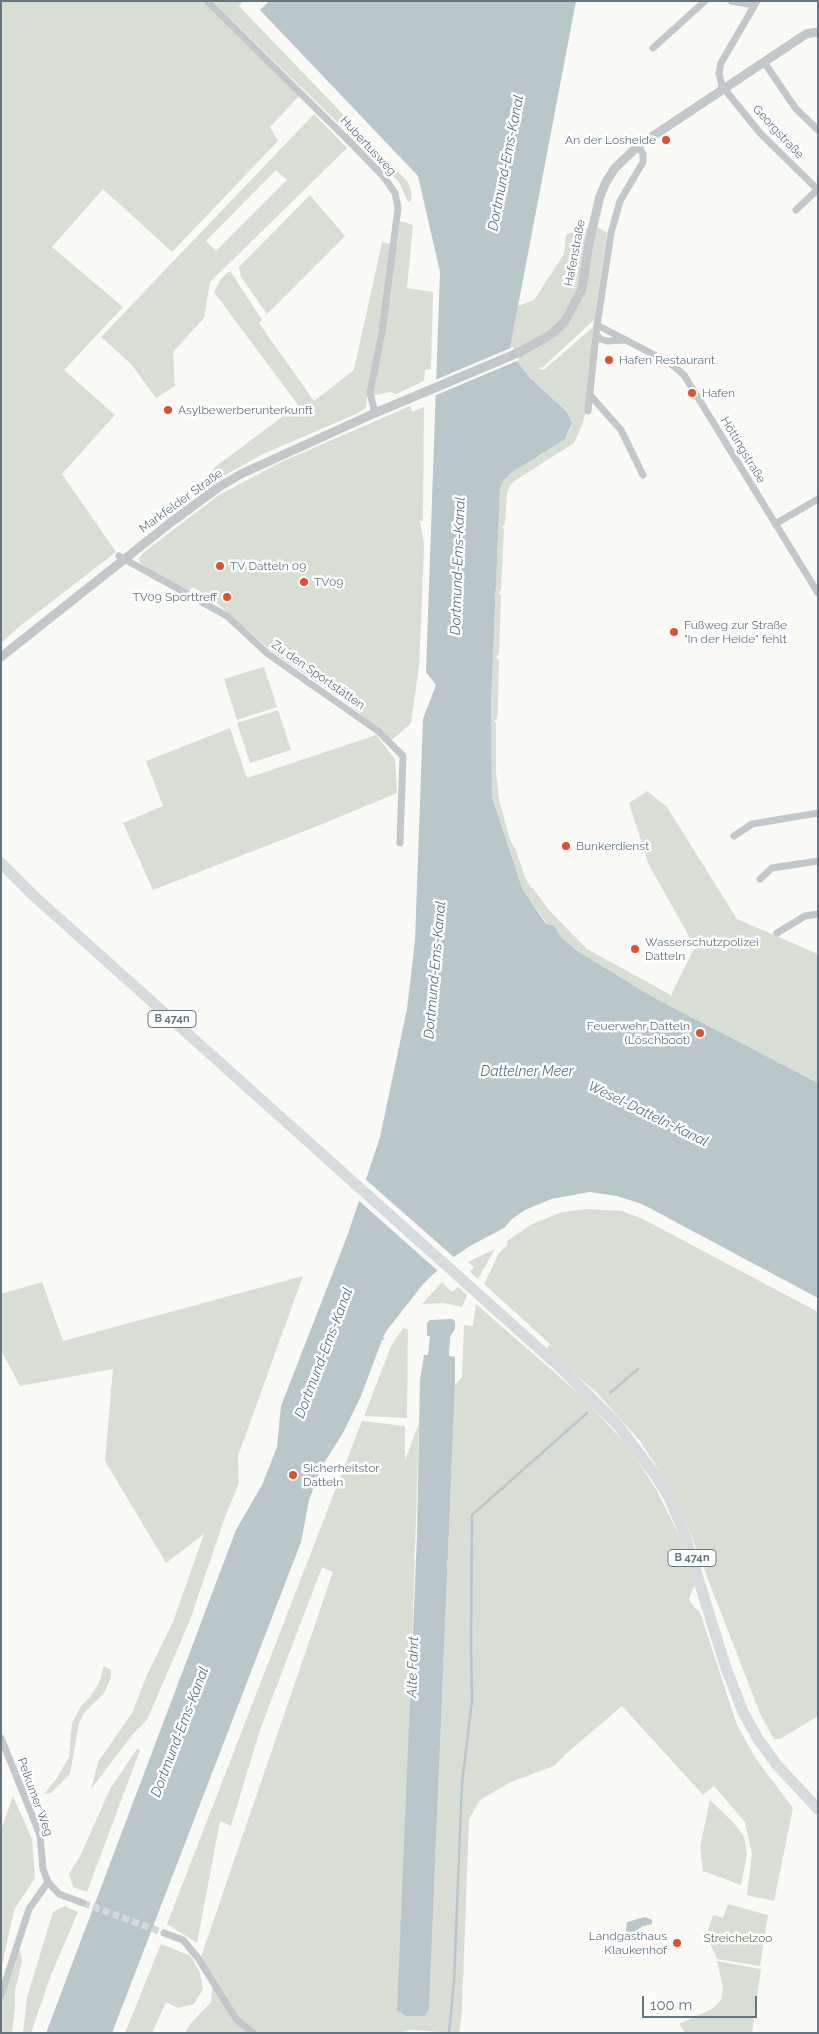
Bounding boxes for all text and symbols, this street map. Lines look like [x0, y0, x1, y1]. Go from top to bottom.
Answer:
water label: Dortmund-Ems-Kanal [485, 94, 527, 232]
street label: Georgstraße [749, 102, 807, 162]
street label: Hubertusweg [337, 113, 399, 179]
place label: An der Losheide [565, 133, 656, 147]
marker: An der Losheide [660, 134, 672, 146]
street label: Hafenstraße [562, 219, 588, 287]
place label: Hafen Restaurant [619, 353, 715, 367]
marker: Hafen Restaurant [603, 354, 615, 366]
place label: Hafen [702, 386, 735, 400]
marker: Hafen [686, 387, 698, 399]
place label: Asylbewerberunterkunft [178, 403, 313, 417]
marker: Asylbewerberunterkunft [162, 404, 174, 416]
street label: Höttingstraße [717, 414, 769, 486]
street label: Markfelder Straße [137, 466, 225, 536]
water label: Dortmund-Ems-Kanal [447, 497, 469, 635]
place label: TV Datteln 09 [230, 559, 306, 573]
marker: TV Datteln 09 [214, 560, 226, 572]
place label: TV09 [314, 575, 343, 589]
marker: TV09 [298, 576, 310, 588]
place label: TV09 Sporttreff [133, 590, 217, 604]
marker: TV09 Sporttreff [221, 591, 233, 603]
place label: Fußweg zur Straße "In der Heide" fehlt [684, 618, 787, 646]
marker: Fußweg zur Straße "In der Heide" fehlt [668, 626, 680, 638]
street label: Zu den Sportstätten [269, 637, 367, 713]
place label: Bunkerdienst [576, 839, 649, 853]
marker: Bunkerdienst [560, 840, 572, 852]
water label: Dortmund-Ems-Kanal [421, 900, 449, 1040]
place label: Wasserschutzpolizei Datteln [645, 935, 759, 963]
marker: Wasserschutzpolizei Datteln [629, 943, 641, 955]
road number: B 474n [148, 1011, 196, 1028]
place label: Feuerwehr Datteln (Löschboot) [587, 1019, 690, 1047]
marker: Feuerwehr Datteln (Löschboot) [694, 1027, 706, 1039]
water label: Dattelner Meer [480, 1064, 574, 1080]
water label: Wesel-Datteln-Kanal [585, 1078, 711, 1150]
water label: Dortmund-Ems-Kanal [291, 1286, 357, 1420]
place label: Sicherheitstor Datteln [303, 1461, 379, 1489]
marker: Sicherheitstor Datteln [287, 1469, 299, 1481]
road number: B 474n [668, 1550, 716, 1566]
water label: Alte Fahrt [404, 1636, 422, 1698]
water label: Dortmund-Ems-Kanal [147, 1665, 213, 1799]
street label: Pelkumer Weg [14, 1756, 56, 1838]
place label: Landgasthaus Klaukenhof [589, 1929, 667, 1957]
park label: Streichelzoo [704, 1931, 772, 1945]
marker: Landgasthaus Klaukenhof [671, 1937, 683, 1949]
scale bar [644, 1986, 759, 2018]
text: 100 m [650, 1996, 692, 2014]

